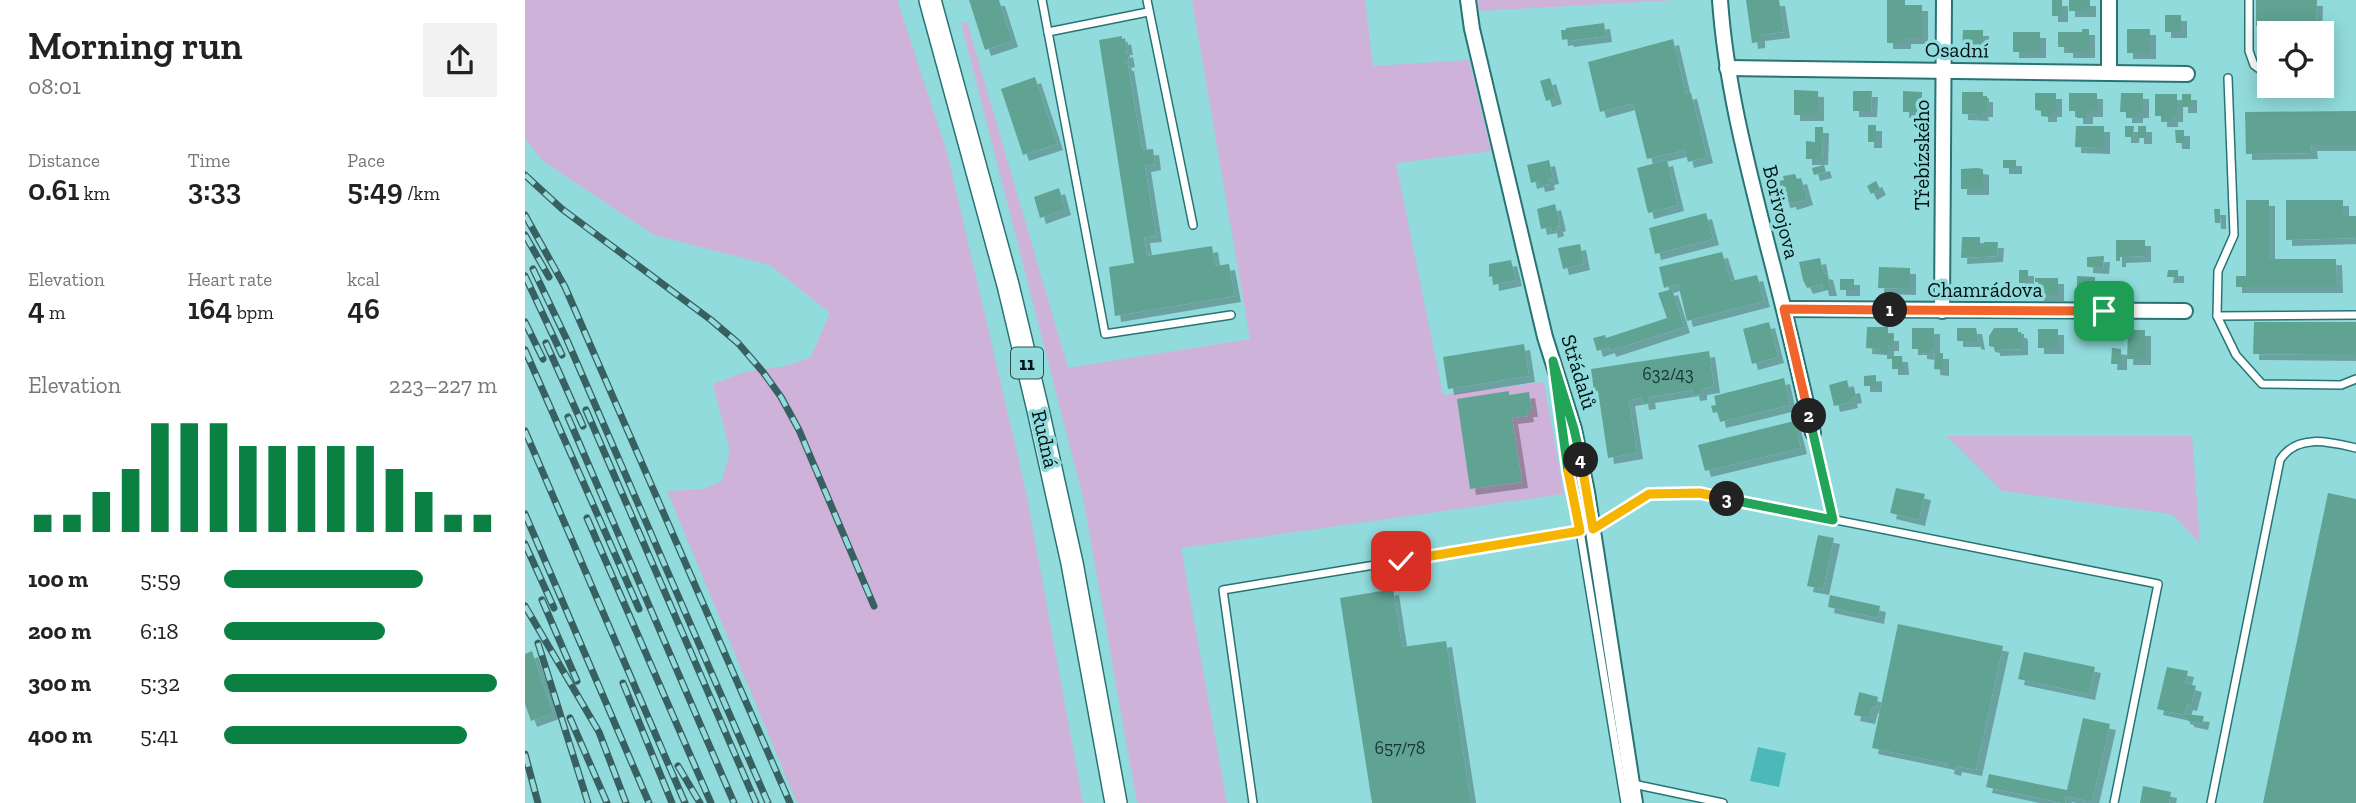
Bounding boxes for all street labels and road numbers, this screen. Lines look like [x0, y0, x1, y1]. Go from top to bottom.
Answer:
street label: Osadní [1925, 36, 1989, 63]
street label: Třebízského [1909, 100, 1934, 210]
street label: Bořivojova [1757, 162, 1805, 262]
street label: Chamrádova [1927, 277, 2043, 302]
street label: Střádalů [1556, 331, 1603, 413]
road number: 11 [1011, 348, 1043, 378]
street label: Rudná [1027, 408, 1064, 470]

